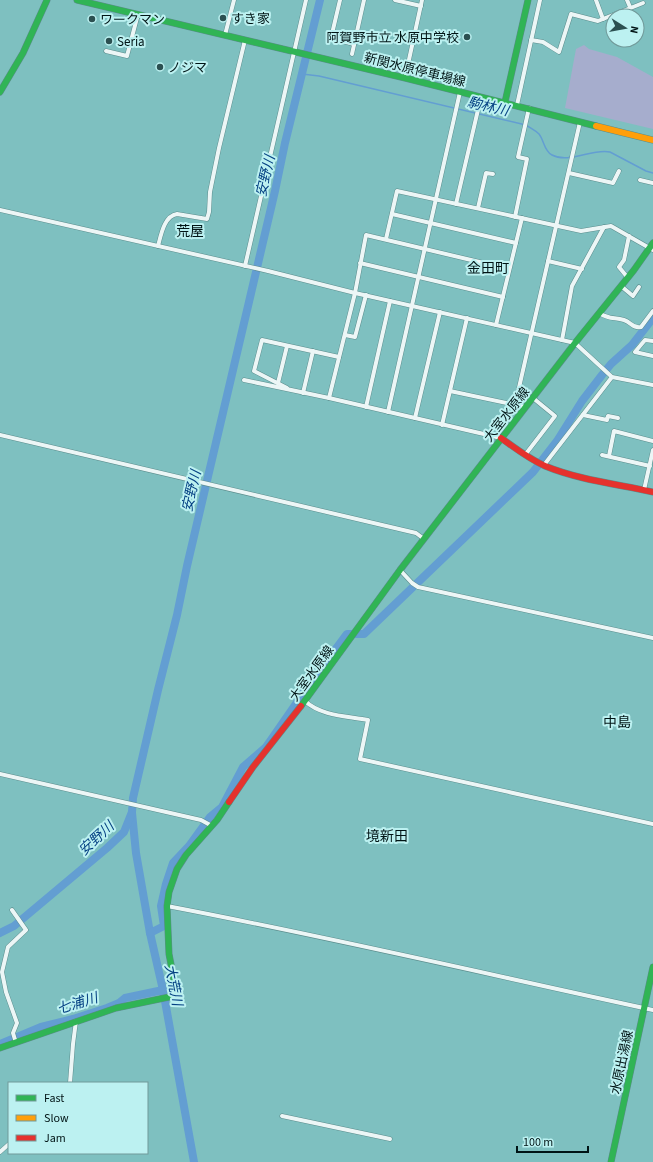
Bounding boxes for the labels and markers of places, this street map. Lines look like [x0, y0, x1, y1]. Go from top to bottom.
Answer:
place label: すき家 [231, 10, 270, 28]
place label: ワークマン [100, 11, 165, 29]
marker: すき家 [218, 13, 228, 23]
marker: ワークマン [87, 14, 97, 24]
place label: 阿賀野市立 水原中学校 [326, 29, 459, 47]
marker: 阿賀野市立 水原中学校 [462, 32, 472, 42]
place label: Seria [117, 33, 145, 51]
marker: Seria [104, 36, 114, 46]
place label: ノジマ [168, 59, 207, 77]
marker: ノジマ [155, 62, 165, 72]

